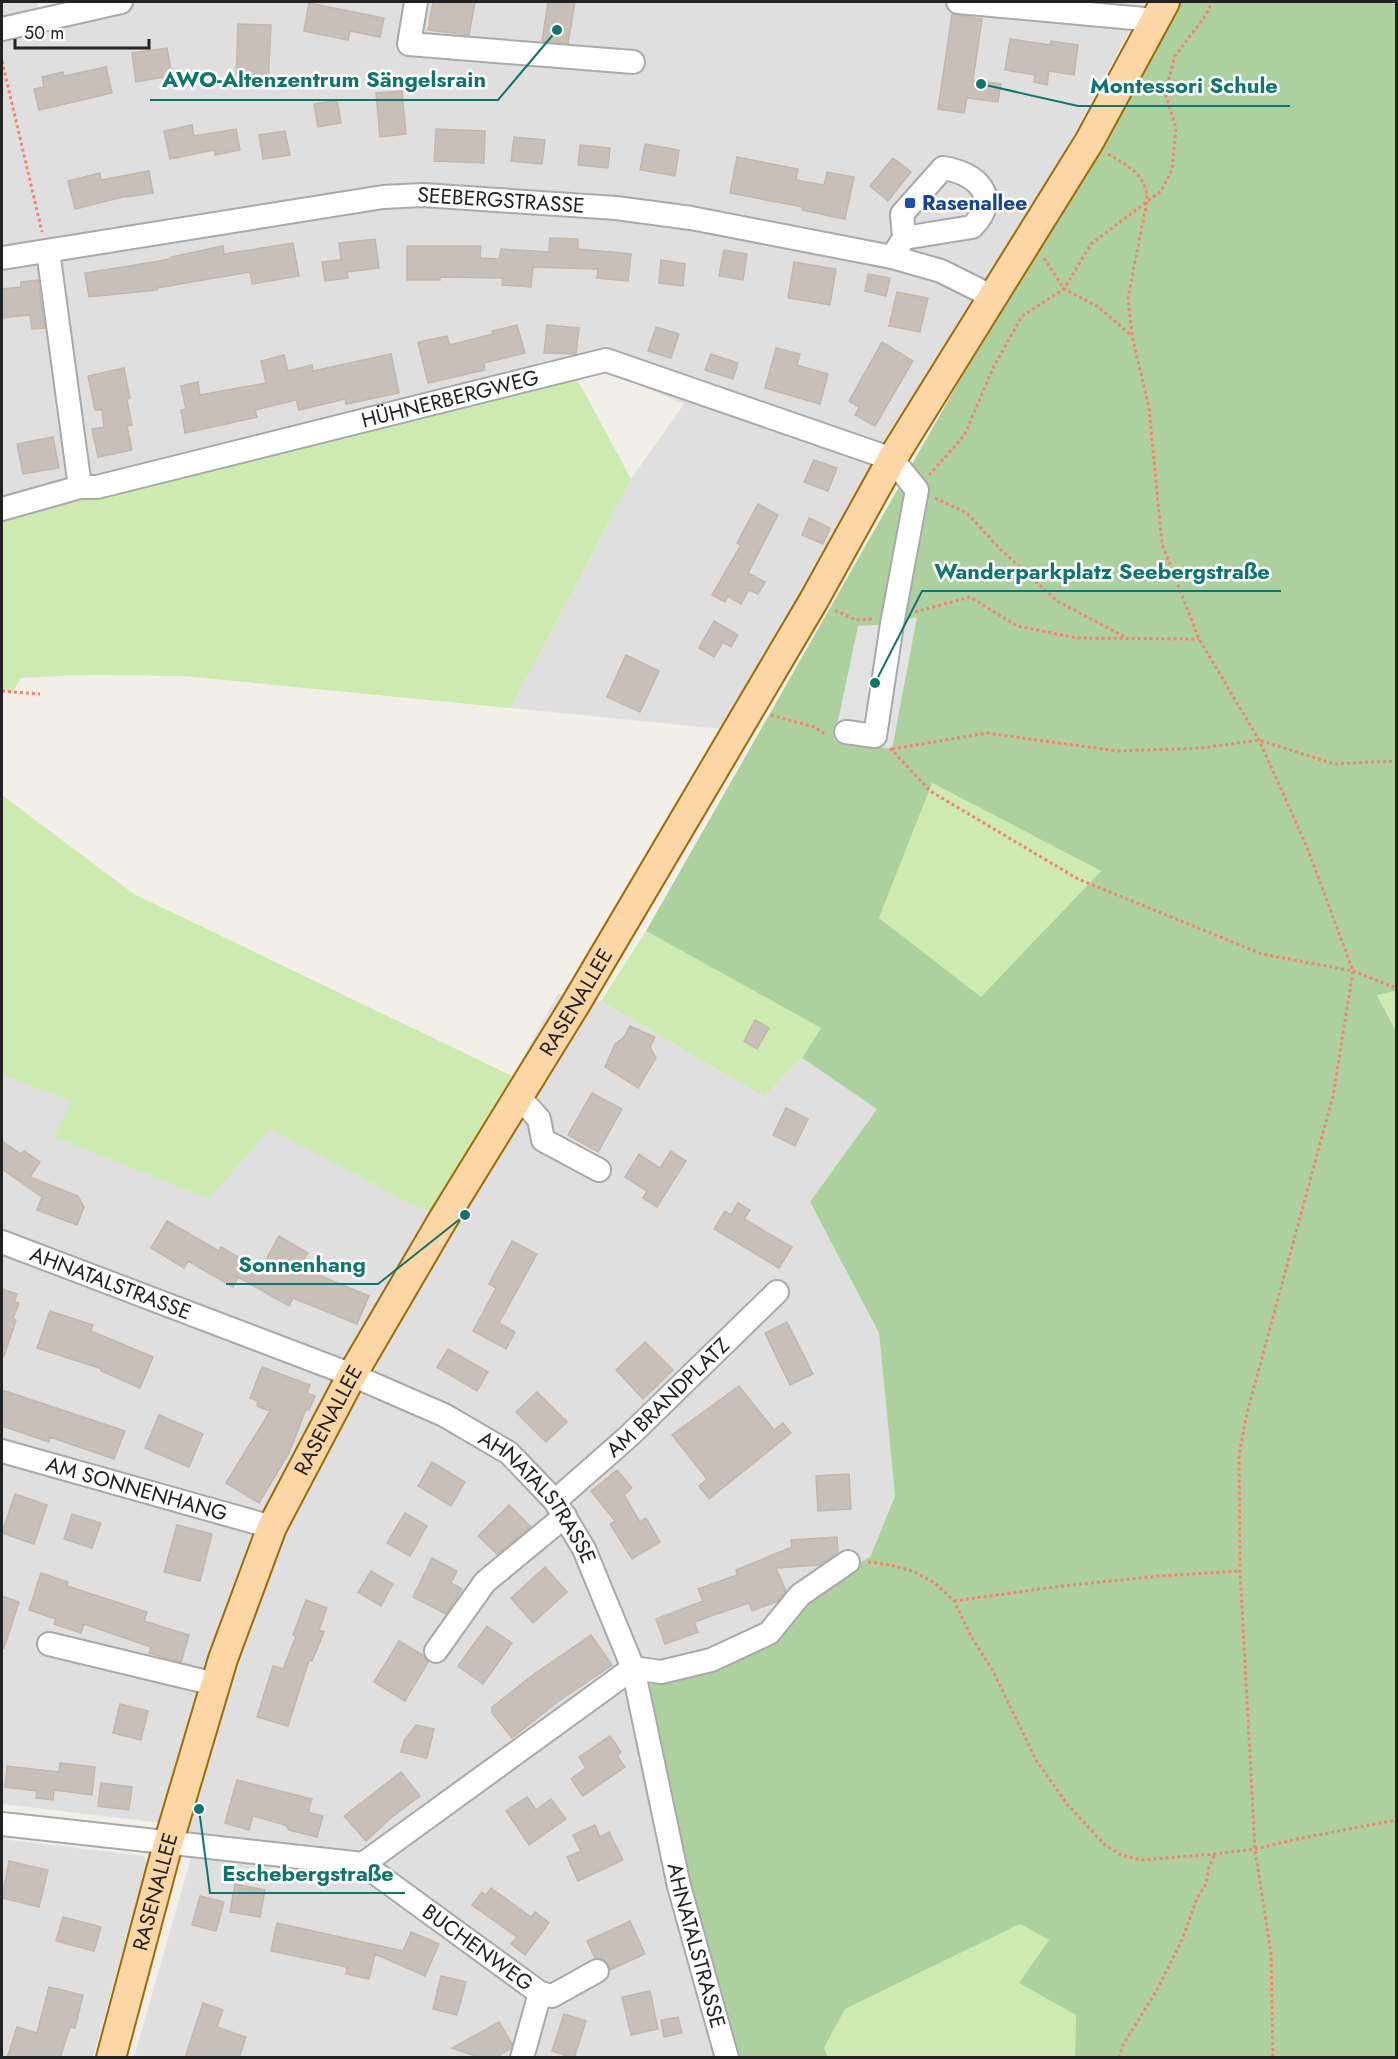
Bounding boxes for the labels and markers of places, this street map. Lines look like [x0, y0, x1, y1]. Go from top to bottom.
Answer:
callout: AWO-Altenzentrum Sängelsrain [150, 60, 498, 100]
callout: Montessori Schule [1078, 66, 1290, 106]
place label: Rasenallee [922, 188, 1027, 218]
marker: Rasenallee [903, 196, 917, 210]
callout: Wanderparkplatz Seebergstraße [922, 551, 1281, 591]
callout: Sonnenhang [226, 1244, 378, 1284]
callout: Eschebergstraße [210, 1853, 405, 1893]

